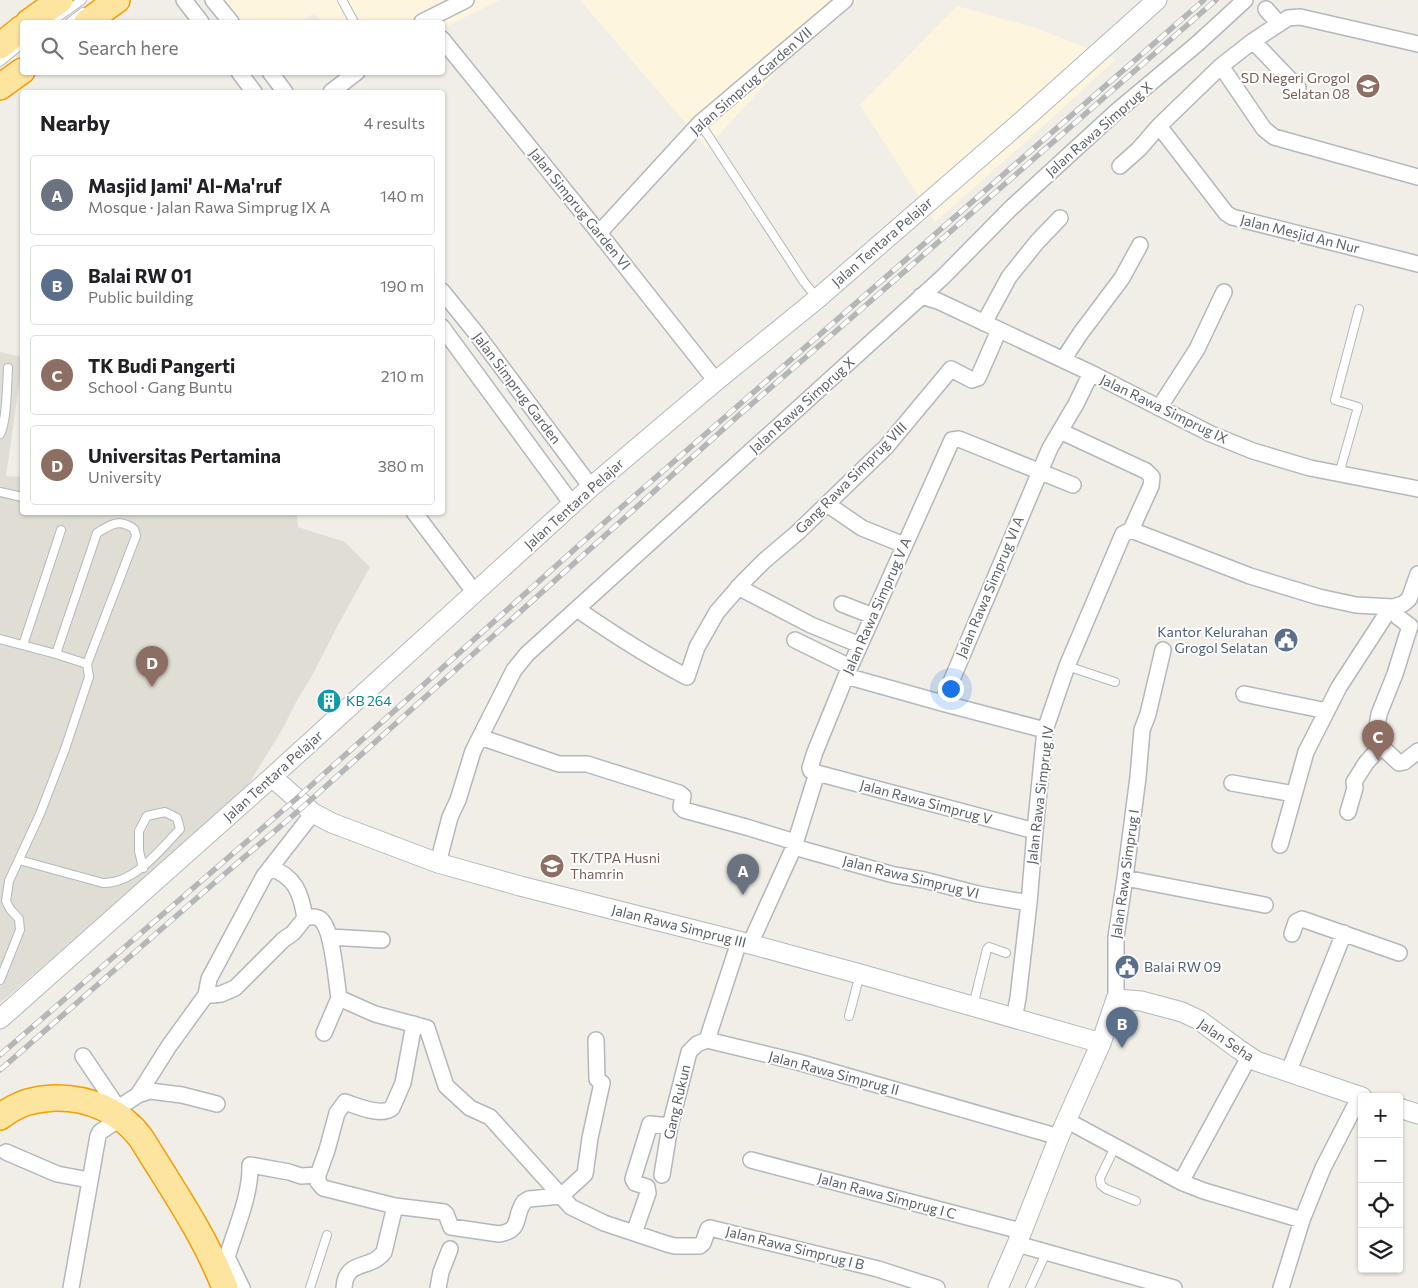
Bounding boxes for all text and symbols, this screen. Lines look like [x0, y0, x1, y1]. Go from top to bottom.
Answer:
search box [20, 20, 445, 75]
street label: Jalan Simprug Garden VII [686, 23, 815, 138]
icon: search [38, 34, 66, 62]
text: Search here [78, 36, 178, 59]
place label: SD Negeri Grogol Selatan 08 [1241, 69, 1350, 102]
school or university icon: SD Negeri Grogol Selatan 08 [1355, 73, 1381, 99]
street label: Jalan Rawa Simprug X [1042, 78, 1156, 180]
text: Nearby [40, 110, 110, 135]
text: 4 results [364, 113, 425, 132]
street label: Jalan Simprug Garden VI [526, 144, 635, 273]
text: Masjid Jami' Al-Ma'ruf [88, 174, 282, 197]
text: A [51, 186, 63, 205]
text: 140 m [380, 186, 424, 205]
street label: Jalan Tentara Pelajar [828, 193, 936, 290]
text: Mosque · Jalan Rawa Simprug IX A [88, 197, 331, 216]
street label: Jalan Mesjid An Nur [1239, 210, 1362, 257]
text: Balai RW 01 [88, 264, 192, 287]
text: B [52, 276, 62, 295]
text: 190 m [380, 276, 424, 295]
text: Public building [88, 287, 193, 306]
street label: Jalan Simprug Garden [470, 329, 565, 447]
street label: Jalan Rawa Simprug X [745, 353, 858, 456]
text: TK Budi Pangerti [88, 354, 235, 377]
text: C [52, 366, 62, 385]
text: 210 m [381, 366, 424, 385]
street label: Jalan Rawa Simprug IX [1098, 370, 1231, 447]
text: School · Gang Buntu [88, 377, 232, 396]
street label: Gang Rawa Simprug VIII [791, 418, 910, 537]
text: Universitas Pertamina [88, 444, 281, 467]
street label: Jalan Tentara Pelajar [520, 454, 627, 553]
text: D [51, 456, 63, 475]
text: 380 m [378, 456, 424, 475]
text: University [88, 467, 162, 486]
street label: Jalan Rawa Simprug VI A [952, 513, 1027, 660]
street label: Jalan Rawa Simprug V A [839, 534, 915, 677]
place label: Kantor Kelurahan Grogol Selatan [1157, 623, 1268, 656]
public building icon: Kantor Kelurahan Grogol Selatan [1273, 627, 1299, 653]
pin: D [136, 646, 168, 687]
your location [938, 676, 964, 702]
building icon: KB 264 [316, 688, 342, 714]
place label: KB 264 [346, 692, 392, 709]
pin: C [1362, 720, 1394, 761]
street label: Jalan Rawa Simprug IV [1023, 724, 1057, 865]
street label: Jalan Tentara Pelajar [219, 726, 326, 825]
street label: Jalan Rawa Simprug V [858, 776, 994, 827]
street label: Jalan Rawa Simprug I [1107, 808, 1142, 940]
place label: TK/TPA Husni Thamrin [570, 849, 660, 882]
street label: Jalan Rawa Simprug VI [841, 851, 981, 902]
school or university icon: TK/TPA Husni Thamrin [539, 853, 565, 879]
pin: A [727, 854, 759, 895]
street label: Jalan Rawa Simprug III [610, 901, 748, 950]
public building icon: Balai RW 09 [1114, 954, 1140, 980]
place label: Balai RW 09 [1144, 958, 1221, 975]
pin: B [1106, 1007, 1138, 1048]
street label: Jalan Seha [1195, 1015, 1258, 1065]
street label: Jalan Rawa Simprug II [767, 1047, 901, 1098]
street label: Gang Rukun [660, 1063, 693, 1141]
map controls [1358, 1093, 1403, 1273]
button: + [1358, 1093, 1403, 1138]
button: − [1358, 1138, 1403, 1183]
street label: Jalan Rawa Simprug I C [816, 1169, 958, 1222]
button: locate [1358, 1183, 1403, 1228]
street label: Jalan Rawa Simprug I B [724, 1222, 866, 1273]
button: layers [1358, 1228, 1403, 1273]

